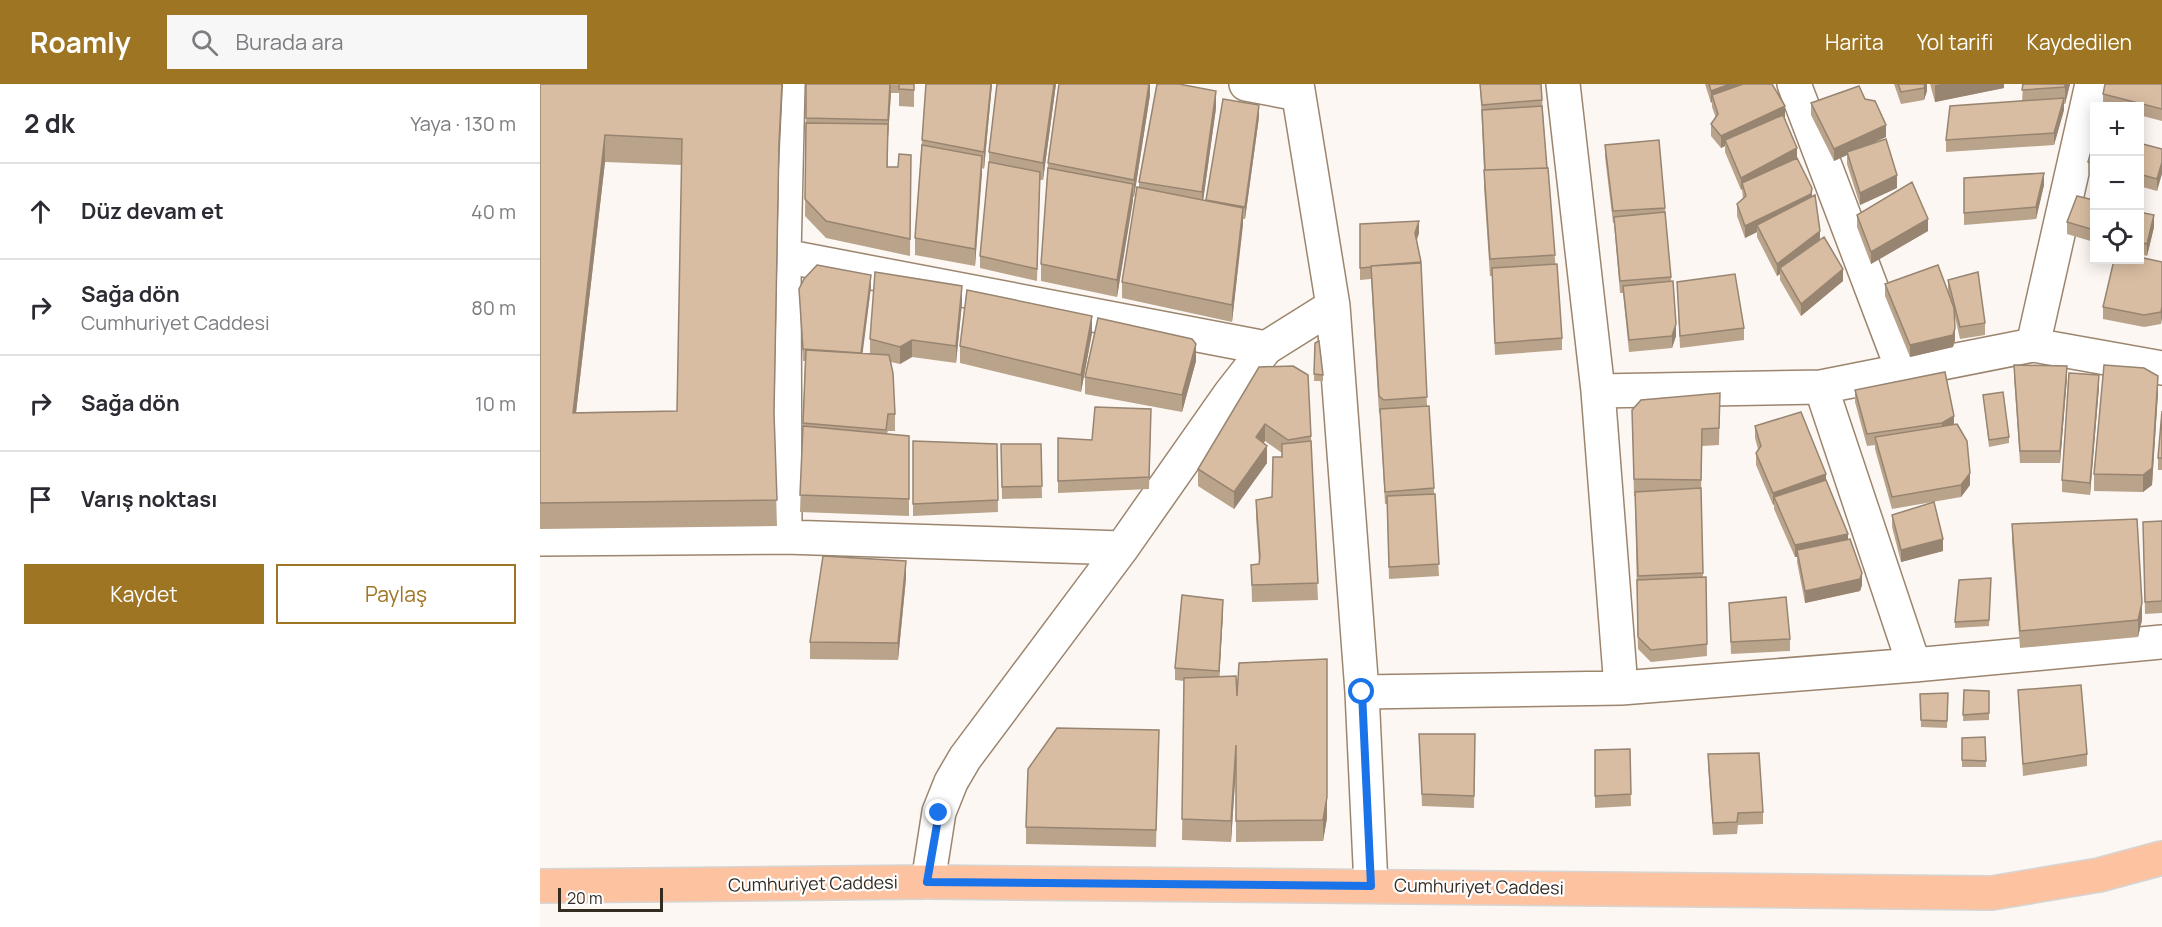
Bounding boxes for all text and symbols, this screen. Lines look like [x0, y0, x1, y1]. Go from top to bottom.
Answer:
search box [167, 15, 587, 69]
text: Roamly [30, 23, 131, 61]
icon: search [188, 26, 221, 59]
text: Burada ara [236, 27, 343, 57]
text: Harita [1825, 28, 1884, 56]
text: Yol tarifi [1917, 28, 1993, 56]
text: Kaydedilen [2026, 28, 2132, 56]
map controls [2090, 102, 2144, 264]
button: + [2090, 102, 2144, 156]
text: 2 dk [24, 105, 75, 141]
text: Yaya · 130 m [410, 110, 516, 137]
button: − [2090, 156, 2144, 210]
icon: ahead [24, 195, 57, 228]
text: Düz devam et [81, 196, 224, 226]
text: 40 m [471, 198, 516, 225]
button: locate [2090, 210, 2144, 264]
text: Sağa dön [81, 279, 180, 309]
icon: right [24, 291, 57, 324]
text: 80 m [471, 294, 516, 321]
text: Cumhuriyet Caddesi [81, 309, 270, 336]
icon: right [24, 387, 57, 420]
text: Sağa dön [81, 388, 180, 418]
text: 10 m [475, 390, 516, 417]
icon: arrive [24, 483, 57, 516]
text: Varış noktası [81, 484, 217, 514]
button: Kaydet [24, 564, 264, 624]
button: Paylaş [276, 564, 516, 624]
route start [1348, 678, 1374, 704]
route end [925, 799, 951, 825]
street label: Cumhuriyet Caddesi [728, 870, 898, 896]
street label: Cumhuriyet Caddesi [1394, 873, 1564, 899]
scale bar [558, 885, 663, 912]
text: 20 m [567, 887, 603, 909]

